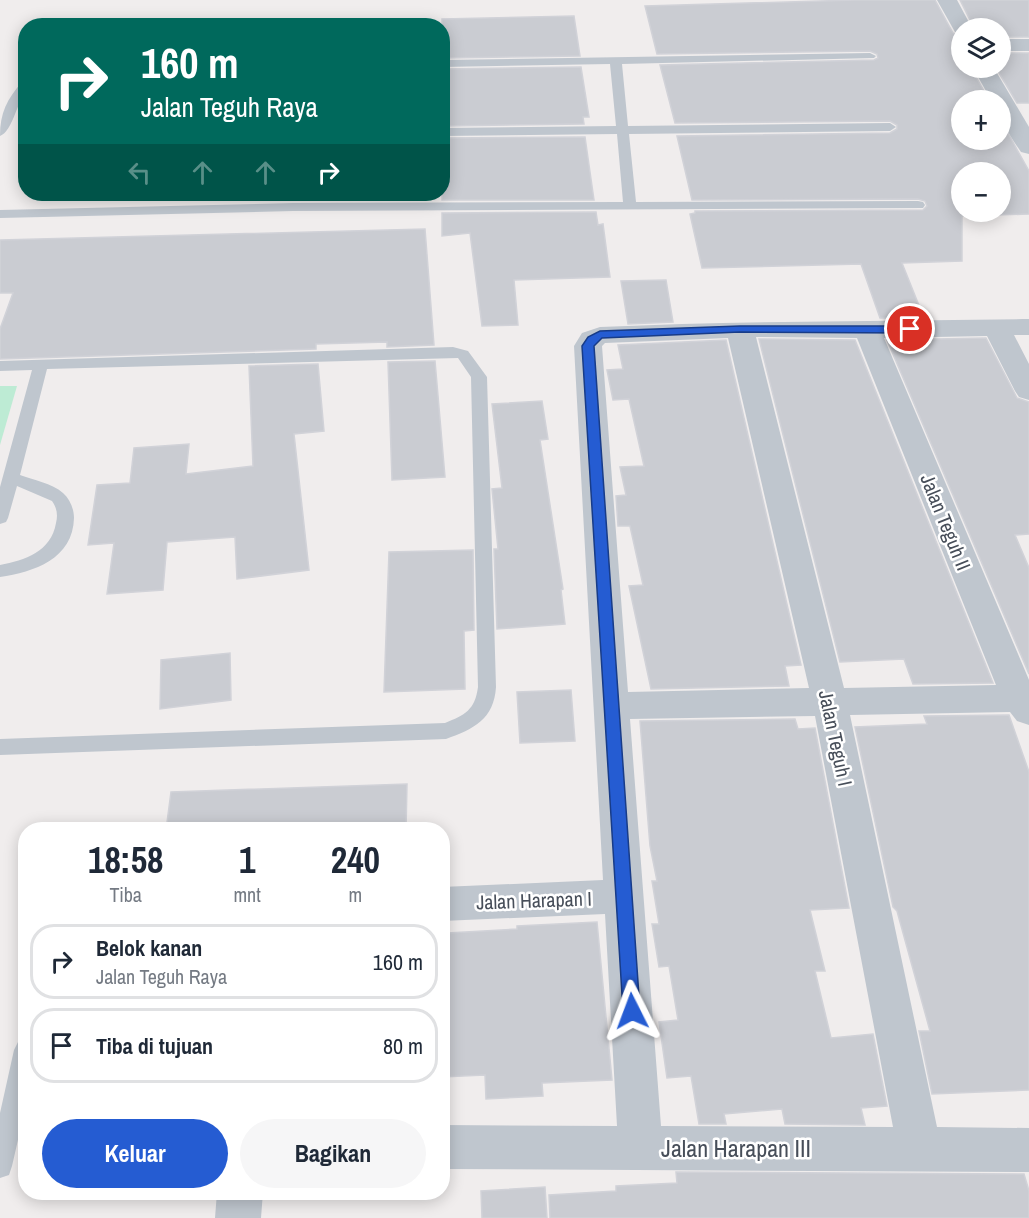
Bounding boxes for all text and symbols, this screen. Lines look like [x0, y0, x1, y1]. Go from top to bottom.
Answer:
map controls [951, 18, 1011, 222]
button: layers [951, 18, 1011, 78]
text: 160 m [141, 35, 239, 91]
icon: right [42, 42, 120, 120]
text: Jalan Teguh Raya [141, 89, 318, 125]
button: + [951, 90, 1011, 150]
icon: left [123, 156, 156, 189]
icon: ahead [186, 156, 219, 189]
icon: ahead [249, 156, 282, 189]
icon: right [312, 156, 345, 189]
button: − [951, 162, 1011, 222]
pin [884, 303, 935, 354]
icon: arrive [893, 312, 926, 345]
street label: Jalan Teguh II [914, 470, 978, 574]
street label: Jalan Teguh I [813, 688, 859, 788]
text: 18:58 [88, 836, 163, 884]
text: 1 [239, 836, 255, 884]
text: 240 [331, 836, 380, 884]
text: Tiba [109, 881, 142, 908]
text: mnt [233, 881, 261, 908]
text: m [349, 881, 362, 908]
street label: Jalan Harapan I [476, 884, 592, 916]
text: Belok kanan [96, 933, 202, 963]
icon: right [45, 945, 78, 978]
text: 160 m [373, 947, 423, 977]
text: Jalan Teguh Raya [96, 963, 227, 990]
position arrow [600, 979, 664, 1043]
icon: arrive [45, 1029, 78, 1062]
text: Tiba di tujuan [96, 1031, 213, 1061]
text: 80 m [383, 1031, 423, 1061]
button: Keluar [42, 1119, 228, 1188]
button: Bagikan [240, 1119, 426, 1188]
street label: Jalan Harapan III [661, 1132, 811, 1164]

